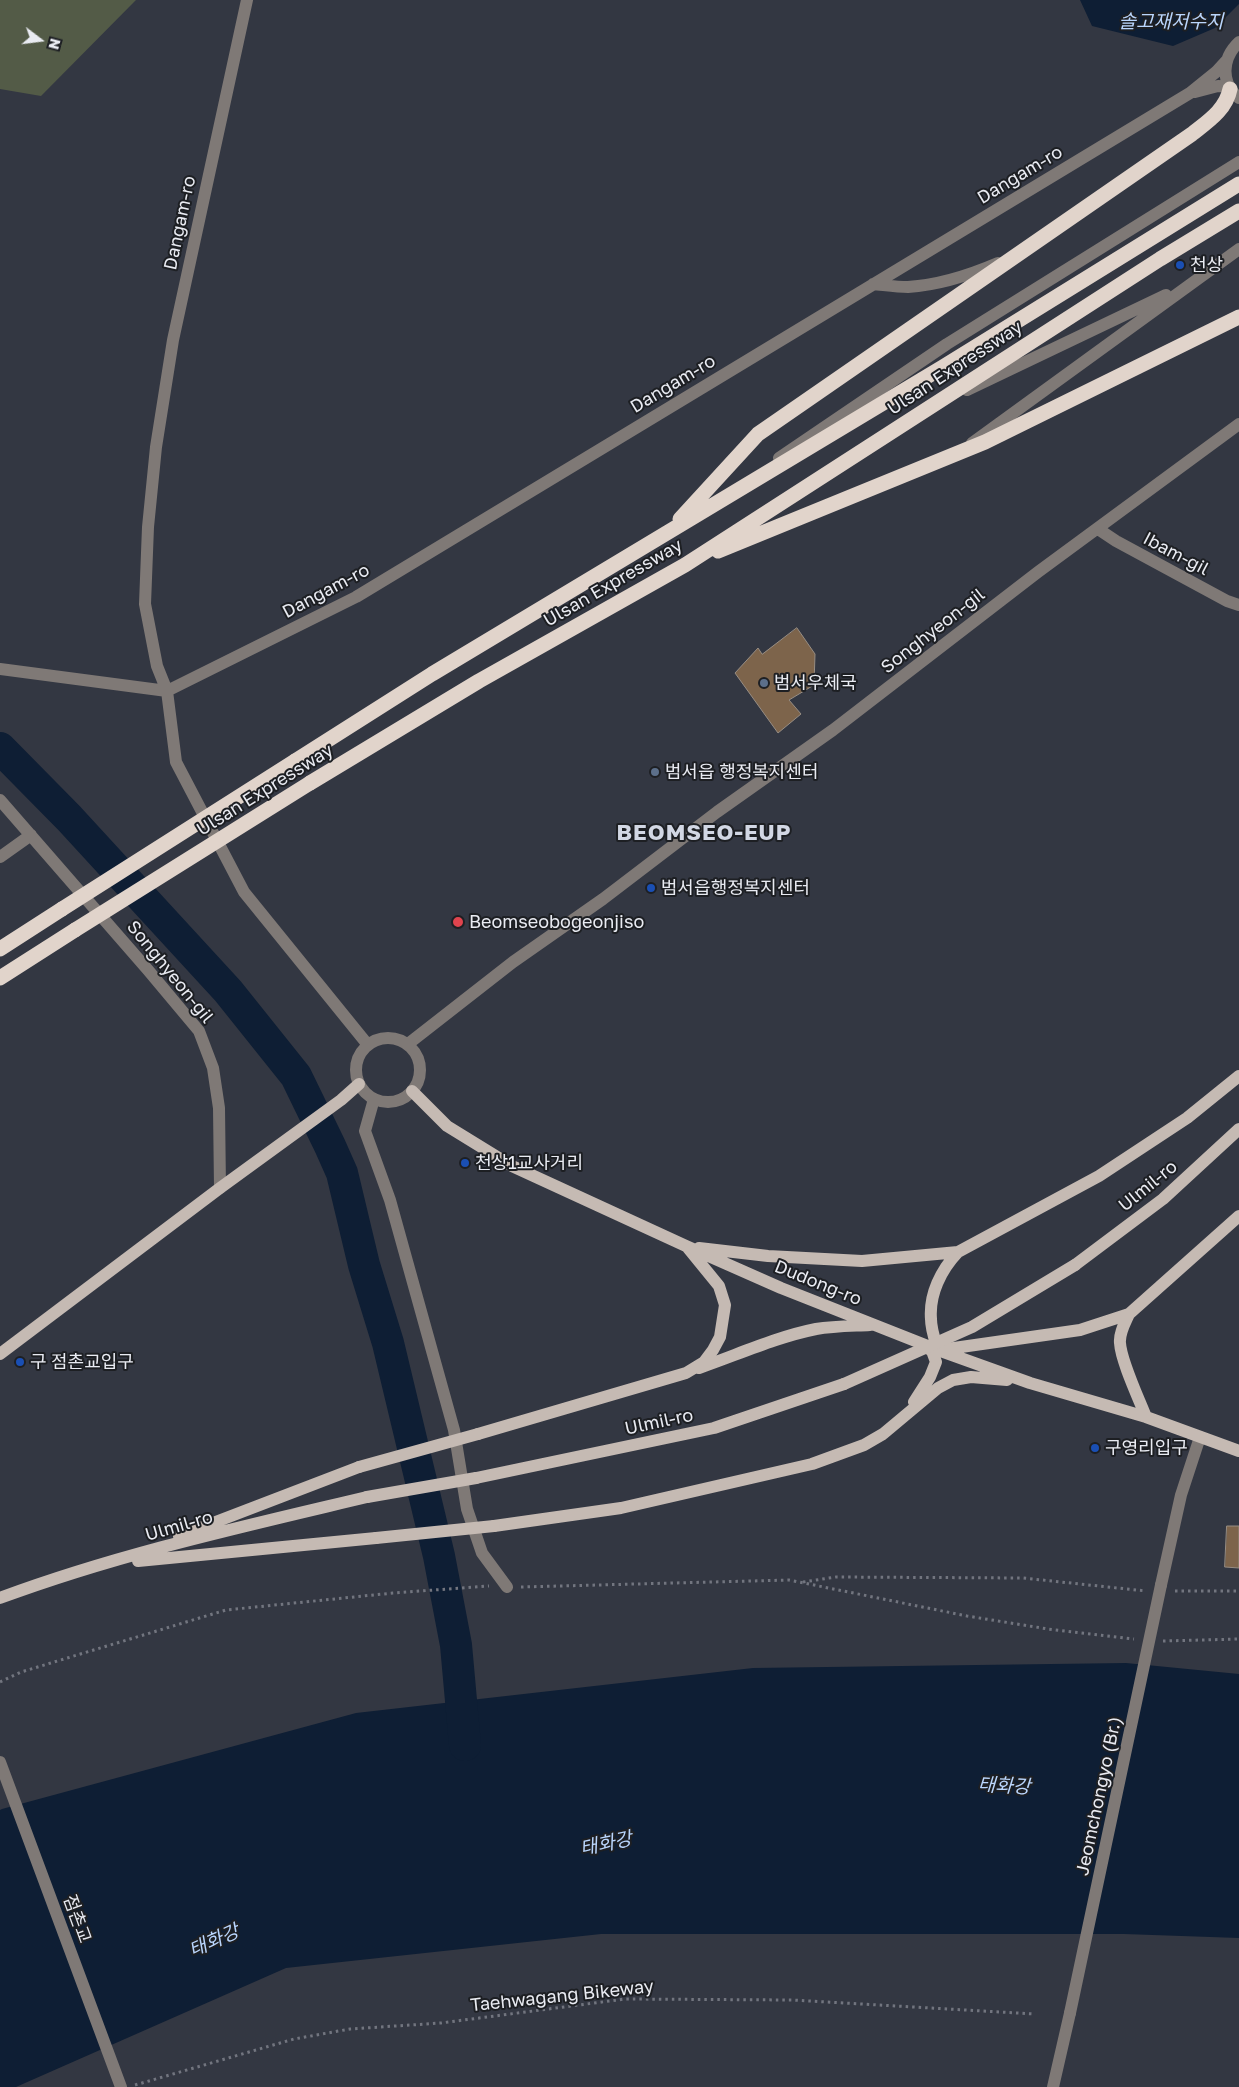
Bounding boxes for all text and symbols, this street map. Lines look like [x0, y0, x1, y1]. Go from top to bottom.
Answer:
water label: 솔고재저수지 [1119, 11, 1223, 33]
north arrow [15, 15, 65, 65]
text: N [45, 37, 65, 51]
street label: Dangam-ro [974, 141, 1066, 209]
street label: Dangam-ro [160, 174, 200, 272]
place label: 천상 [1190, 254, 1223, 276]
marker: 천상 [1174, 259, 1186, 271]
street label: Ulsan Expressway [883, 316, 1027, 420]
street label: Dangam-ro [627, 350, 719, 418]
street label: Ibam-gil [1139, 528, 1213, 580]
street label: Ulsan Expressway [540, 534, 686, 632]
street label: Dangam-ro [279, 559, 373, 623]
street label: Songhyeon-gil [877, 584, 989, 678]
place label: 범서우체국 [774, 672, 857, 694]
marker: 범서우체국 [758, 677, 770, 689]
street label: Ulsan Expressway [193, 739, 337, 841]
place label: 범서읍 행정복지센터 [665, 761, 819, 783]
marker: 범서읍 행정복지센터 [649, 766, 661, 778]
district label: BEOMSEO-EUP [615, 820, 793, 846]
place label: 범서읍행정복지센터 [661, 877, 810, 899]
marker: 범서읍행정복지센터 [645, 882, 657, 894]
place label: Beomseobogeonjiso [469, 911, 644, 933]
marker: Beomseobogeonjiso [451, 915, 465, 929]
street label: Songhyeon-gil [122, 916, 218, 1028]
place label: 천상1교사거리 [475, 1152, 583, 1174]
street label: Ulmil-ro [1114, 1156, 1182, 1216]
marker: 천상1교사거리 [459, 1157, 471, 1169]
street label: Dudong-ro [771, 1256, 865, 1310]
place label: 구 점촌교입구 [30, 1351, 134, 1373]
marker: 구 점촌교입구 [14, 1356, 26, 1368]
street label: Ulmil-ro [623, 1404, 695, 1440]
place label: 구영리입구 [1105, 1437, 1188, 1459]
marker: 구영리입구 [1089, 1442, 1101, 1454]
street label: Ulmil-ro [143, 1506, 215, 1546]
street label: Jeomchongyo (Br.) [1072, 1715, 1126, 1877]
water label: 태화강 [977, 1773, 1031, 1799]
water label: 태화강 [578, 1827, 634, 1861]
street label: 점촌교 [58, 1892, 96, 1946]
water label: 태화강 [185, 1920, 243, 1962]
street label: Taehwagang Bikeway [469, 1976, 655, 2016]

